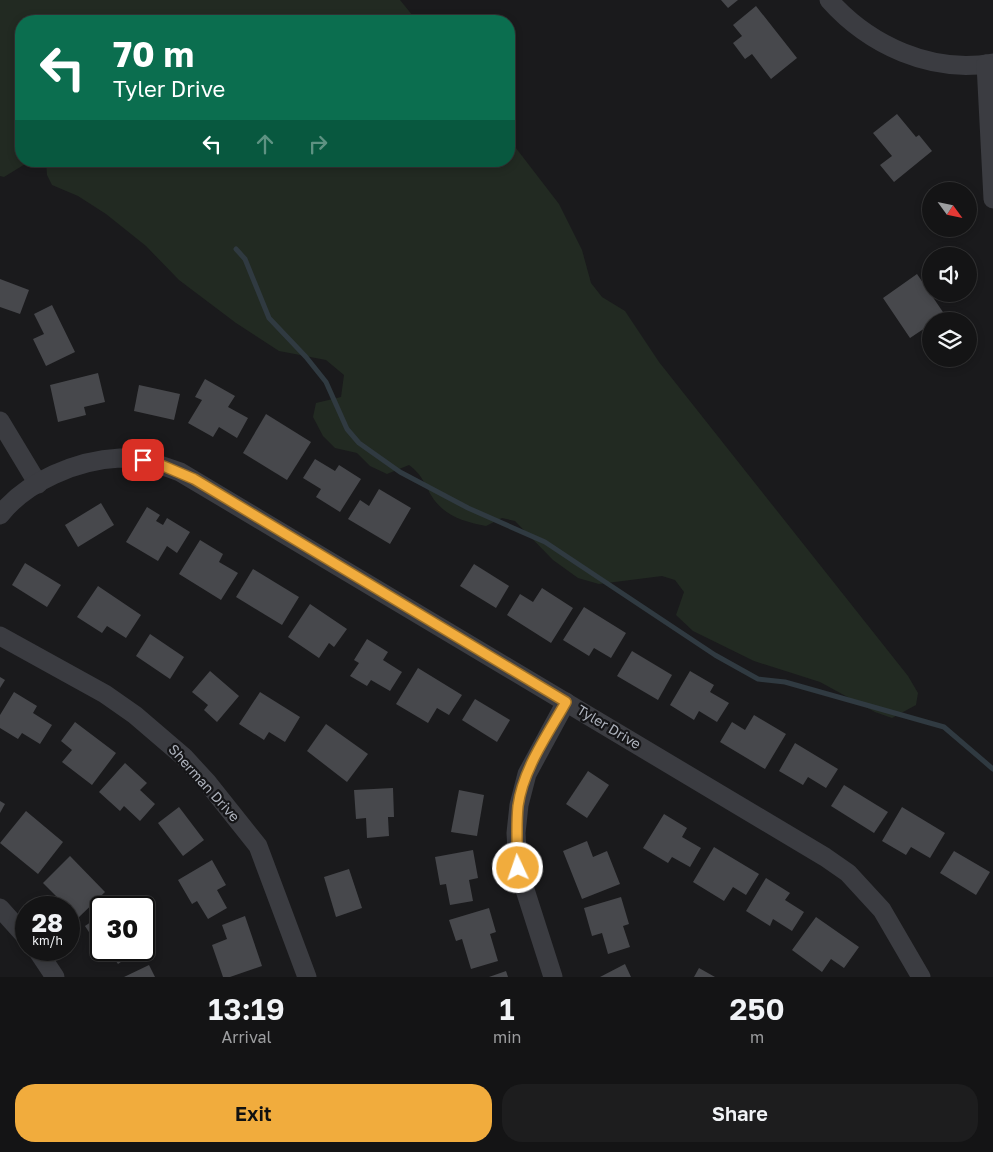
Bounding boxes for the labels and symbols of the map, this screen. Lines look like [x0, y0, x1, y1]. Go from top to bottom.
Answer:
north arrow [922, 182, 978, 238]
pin [122, 439, 164, 481]
street label: Tyler Drive [574, 701, 644, 752]
street label: Sherman Drive [165, 740, 244, 825]
position arrow [491, 841, 543, 893]
speed limit sign: 30 [90, 896, 155, 961]

